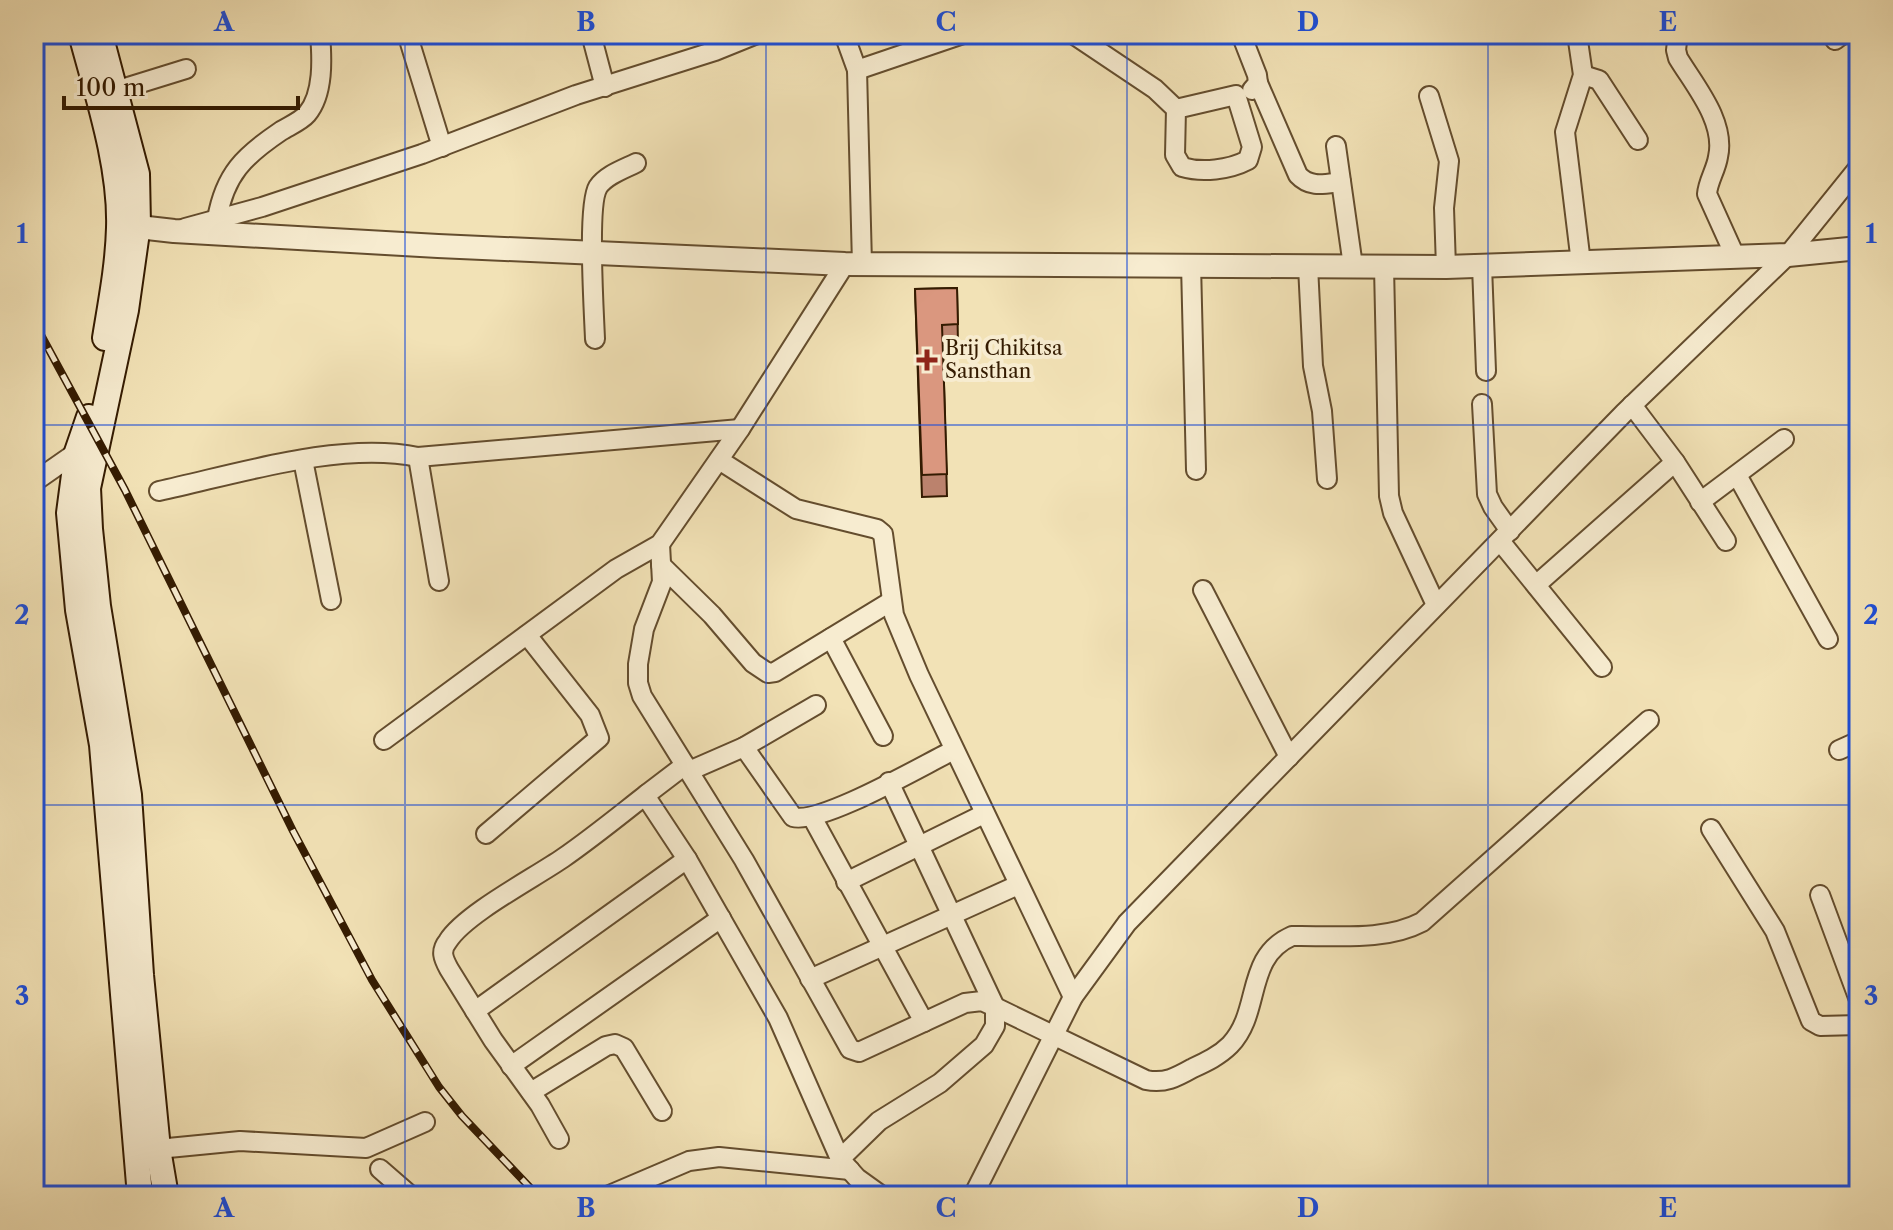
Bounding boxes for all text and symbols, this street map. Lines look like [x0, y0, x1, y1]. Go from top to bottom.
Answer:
text: A [213, 6, 235, 38]
text: B [576, 6, 596, 38]
text: C [936, 6, 956, 38]
text: D [1297, 6, 1319, 38]
text: E [1659, 6, 1677, 38]
scale bar [64, 60, 298, 110]
text: 100 m [76, 73, 145, 102]
text: 1 [16, 218, 28, 250]
text: 1 [1865, 218, 1877, 250]
place label: Brij Chikitsa Sansthan [945, 336, 1063, 383]
marker: Brij Chikitsa Sansthan [916, 349, 938, 371]
text: 2 [14, 599, 30, 631]
text: 2 [1863, 599, 1879, 631]
text: 3 [15, 980, 29, 1012]
text: 3 [1864, 980, 1878, 1012]
text: A [213, 1192, 235, 1224]
text: B [576, 1192, 596, 1224]
text: C [936, 1192, 956, 1224]
text: D [1297, 1192, 1319, 1224]
text: E [1659, 1192, 1677, 1224]

